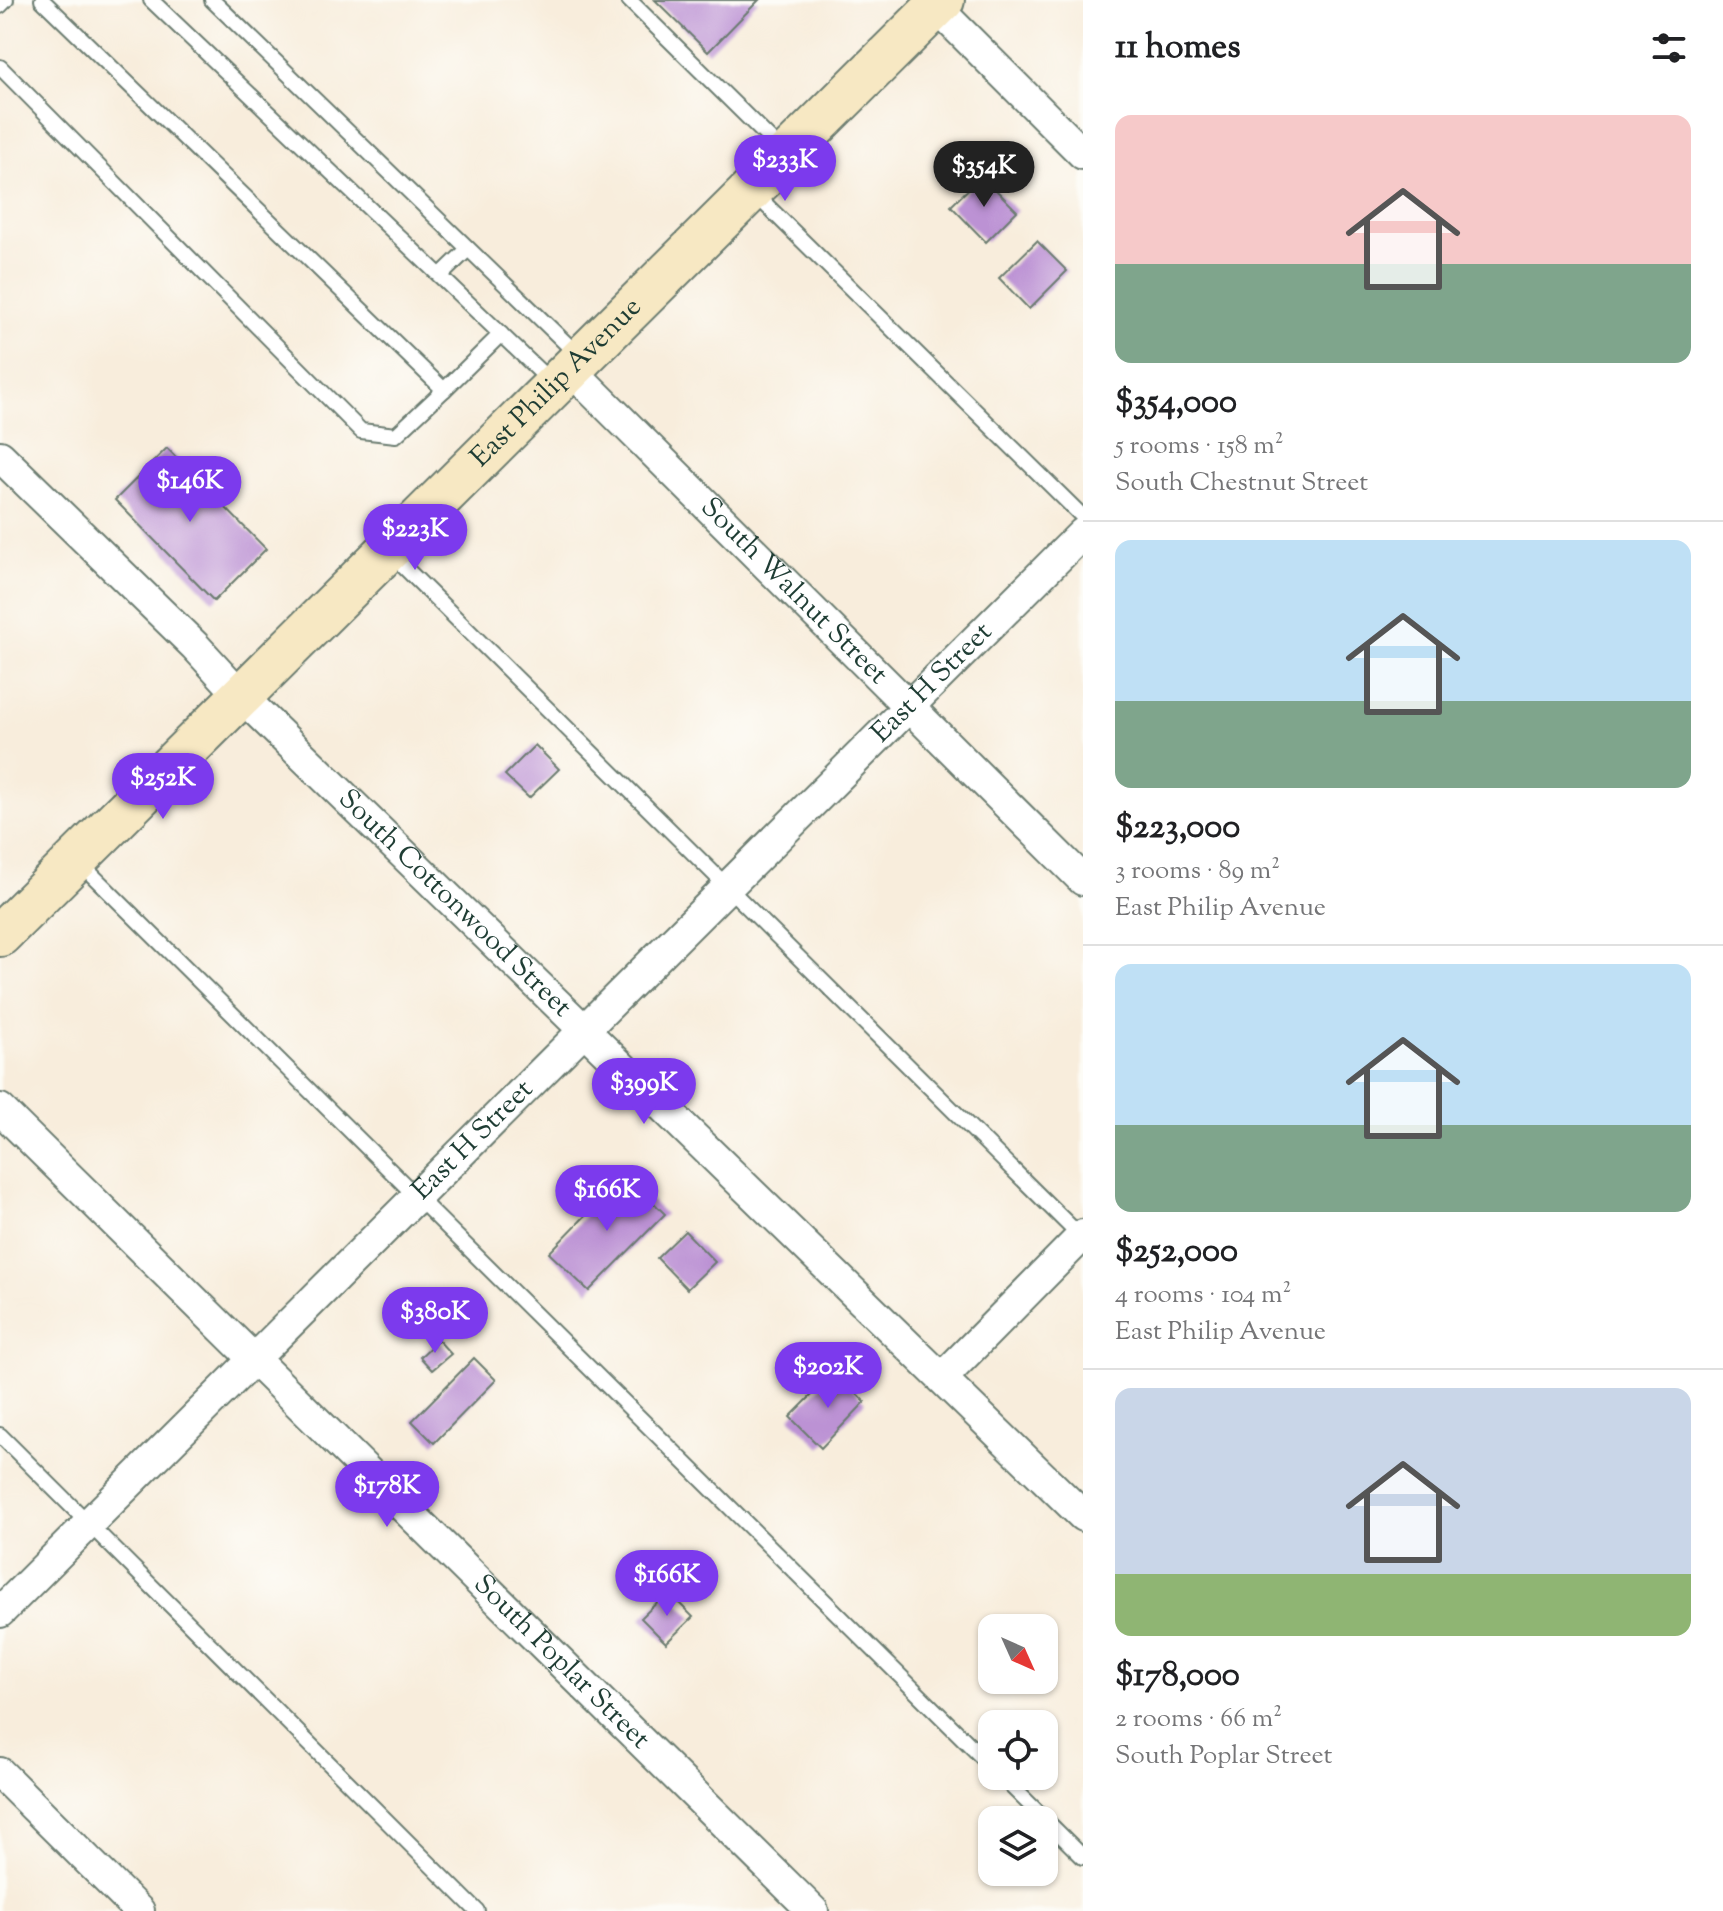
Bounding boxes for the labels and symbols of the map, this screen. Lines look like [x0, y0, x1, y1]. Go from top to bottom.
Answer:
pin: $233K [729, 135, 841, 203]
pin: $354K [928, 141, 1040, 209]
street label: East Philip Avenue [462, 289, 652, 477]
pin: $146K [134, 456, 246, 524]
street label: South Walnut Street [691, 489, 897, 695]
pin: $223K [359, 504, 471, 572]
street label: East H Street [863, 613, 1002, 753]
pin: $252K [107, 753, 219, 821]
street label: South Cottonwood Street [329, 781, 580, 1027]
pin: $399K [588, 1058, 700, 1126]
street label: East H Street [404, 1071, 543, 1210]
pin: $166K [551, 1165, 663, 1233]
pin: $380K [379, 1287, 491, 1355]
pin: $202K [772, 1342, 884, 1410]
pin: $178K [331, 1461, 443, 1529]
pin: $166K [611, 1550, 723, 1618]
street label: South Poplar Street [464, 1566, 659, 1759]
north arrow [978, 1614, 1058, 1694]

